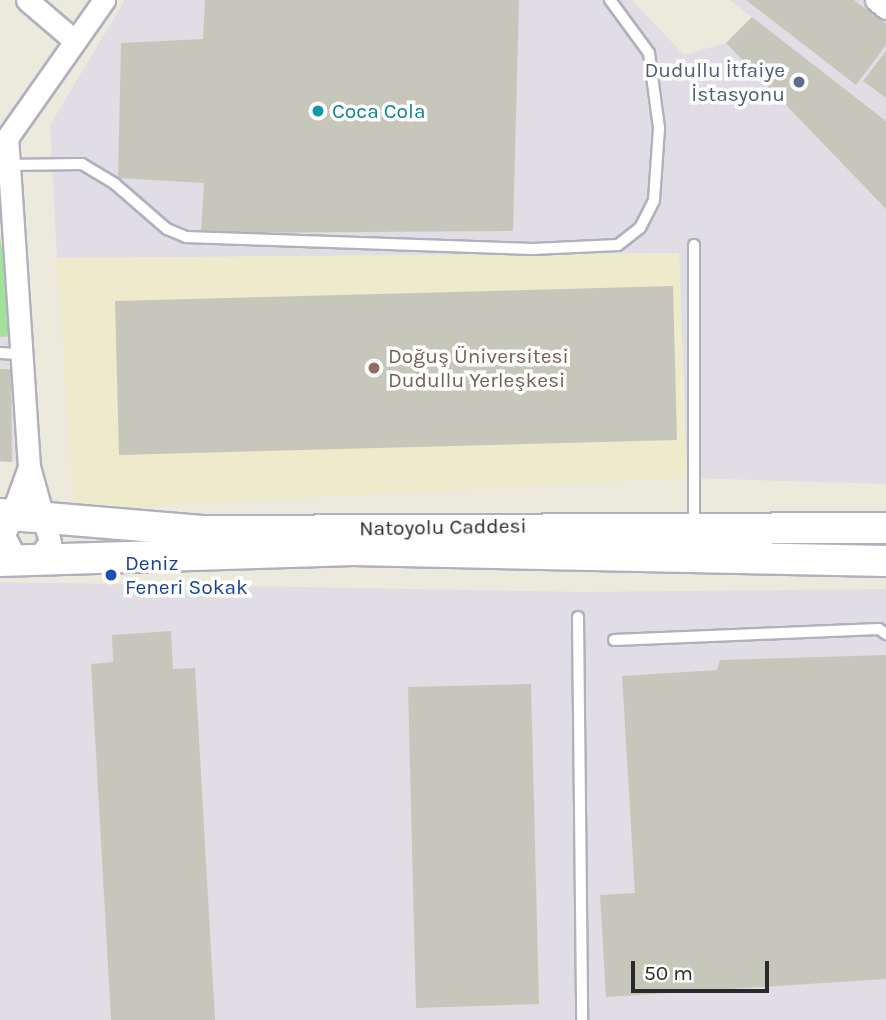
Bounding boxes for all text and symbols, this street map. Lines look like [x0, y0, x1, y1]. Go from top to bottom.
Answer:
place label: Dudullu İtfaiye İstasyonu [644, 57, 785, 107]
marker: Dudullu İtfaiye İstasyonu [791, 74, 807, 90]
place label: Coca Cola [332, 98, 426, 124]
marker: Coca Cola [310, 103, 326, 119]
place label: Doğuş Üniversitesi Dudullu Yerleşkesi [388, 343, 569, 393]
marker: Doğuş Üniversitesi Dudullu Yerleşkesi [366, 360, 382, 376]
street label: Natoyolu Caddesi [359, 513, 527, 541]
place label: Deniz Feneri Sokak [125, 550, 248, 600]
marker: Deniz Feneri Sokak [103, 567, 119, 583]
scale bar [634, 946, 772, 990]
text: 50 m [644, 961, 693, 985]

